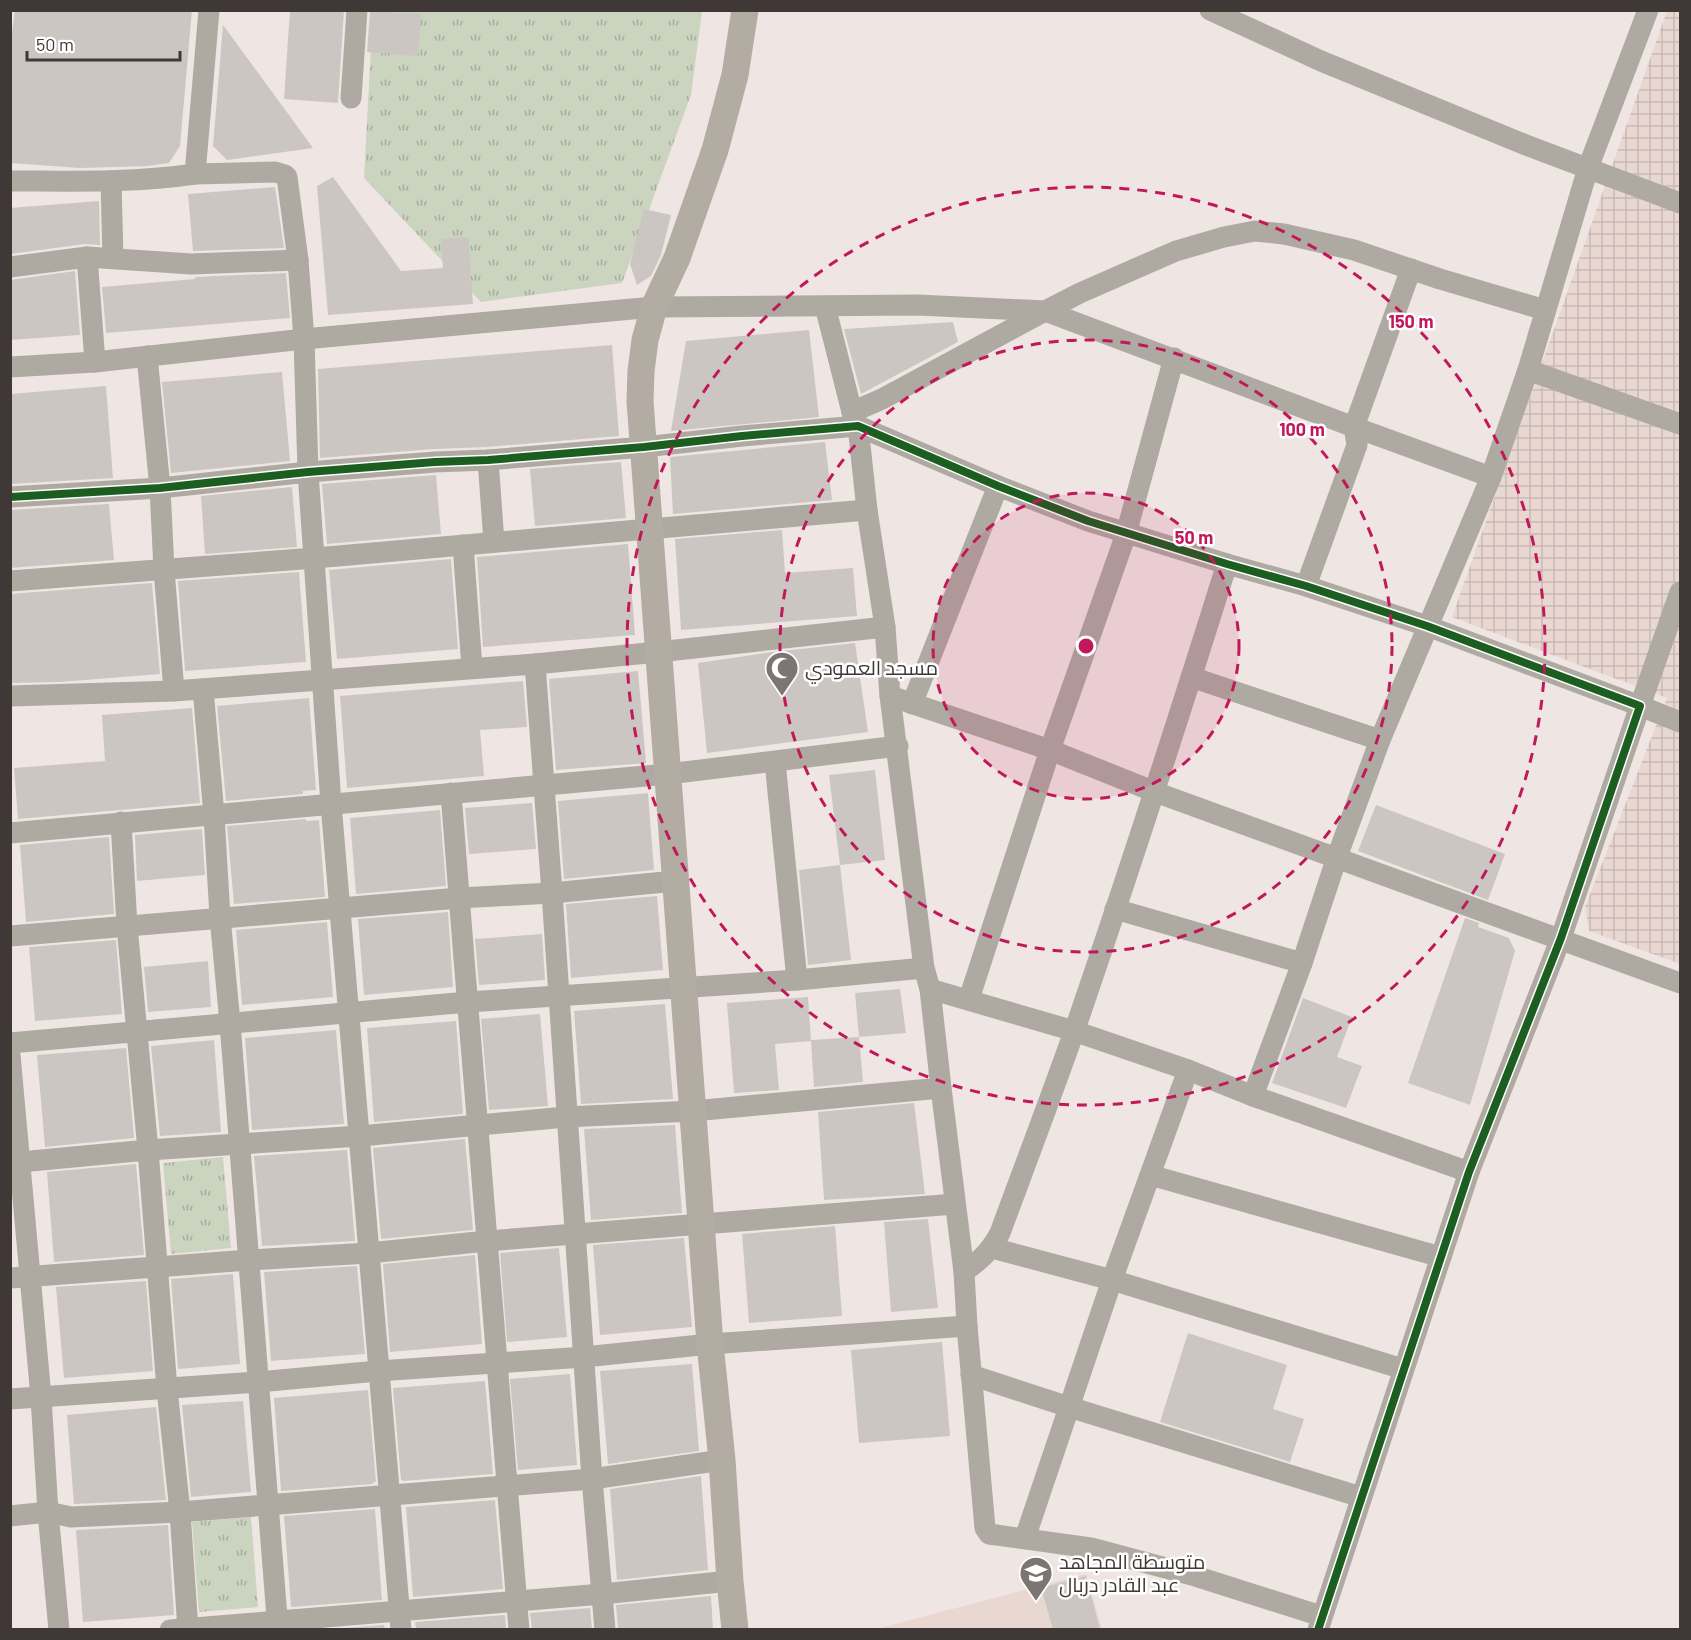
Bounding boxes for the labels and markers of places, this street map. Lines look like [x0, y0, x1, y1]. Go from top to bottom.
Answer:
centre of rings [1076, 636, 1096, 656]
mosque icon: مسجد العمودي [764, 650, 800, 697]
place label: مسجد العمودي [805, 655, 938, 684]
place label: متوسطة المجاهد عبد القادر دربال [1059, 1549, 1205, 1598]
school or university icon: متوسطة المجاهد عبد القادر دربال [1018, 1555, 1054, 1602]

